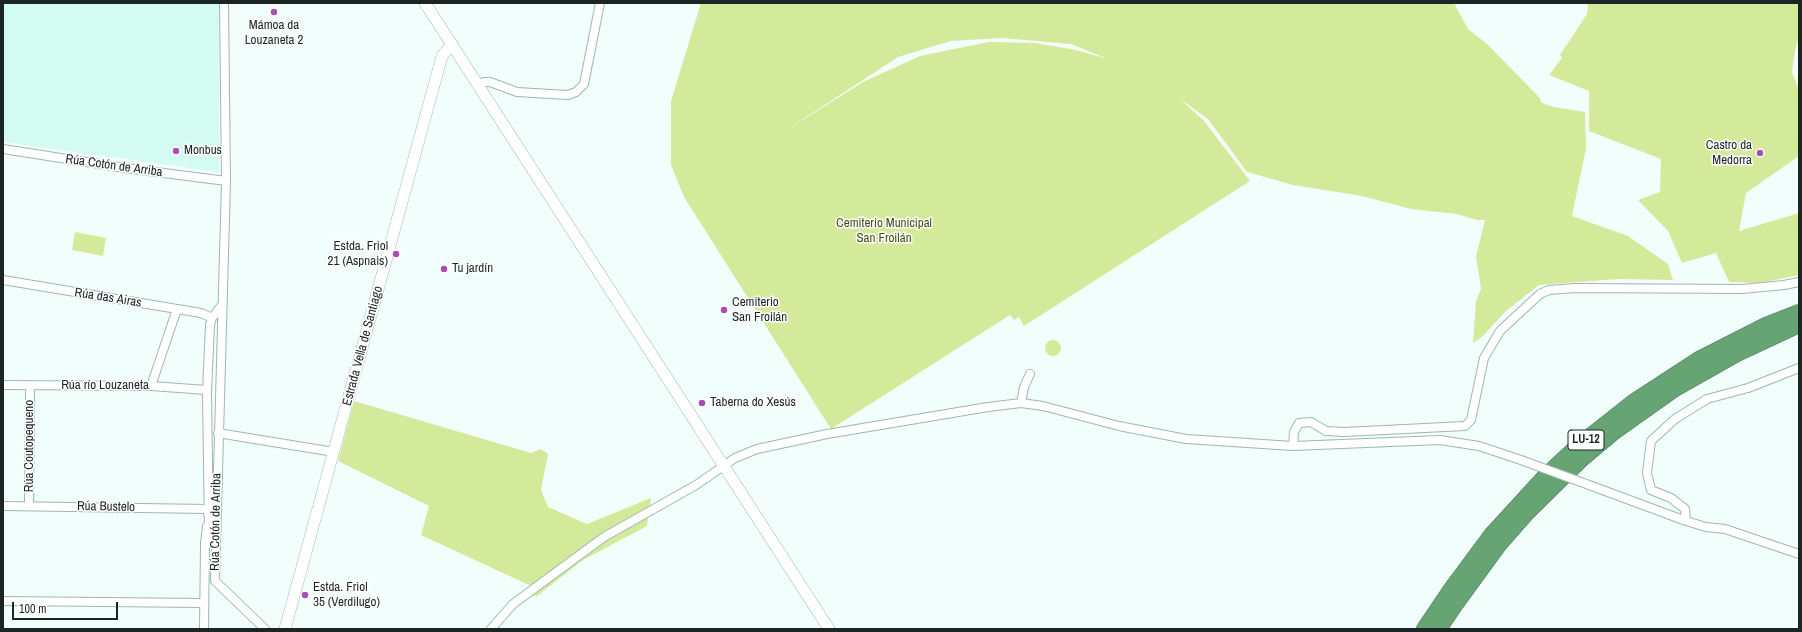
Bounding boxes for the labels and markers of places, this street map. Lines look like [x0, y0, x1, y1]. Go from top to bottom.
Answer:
marker: Mámoa da Louzaneta 2 [269, 7, 279, 17]
place label: Mámoa da Louzaneta 2 [245, 18, 303, 49]
place label: Castro da Medorra [1706, 138, 1752, 169]
place label: Monbus [184, 143, 222, 159]
marker: Monbus [171, 146, 181, 156]
marker: Castro da Medorra [1755, 148, 1765, 158]
place label: Estda. Friol 21 (Aspnais) [328, 239, 388, 270]
marker: Estda. Friol 21 (Aspnais) [391, 249, 401, 259]
place label: Tu jardín [452, 261, 493, 277]
marker: Tu jardín [439, 264, 449, 274]
place label: Cemiterio San Froilán [732, 295, 787, 326]
marker: Cemiterio San Froilán [719, 305, 729, 315]
place label: Taberna do Xesús [710, 395, 796, 411]
marker: Taberna do Xesús [697, 398, 707, 408]
place label: Estda. Friol 35 (Verdilugo) [313, 580, 380, 611]
marker: Estda. Friol 35 (Verdilugo) [300, 590, 310, 600]

